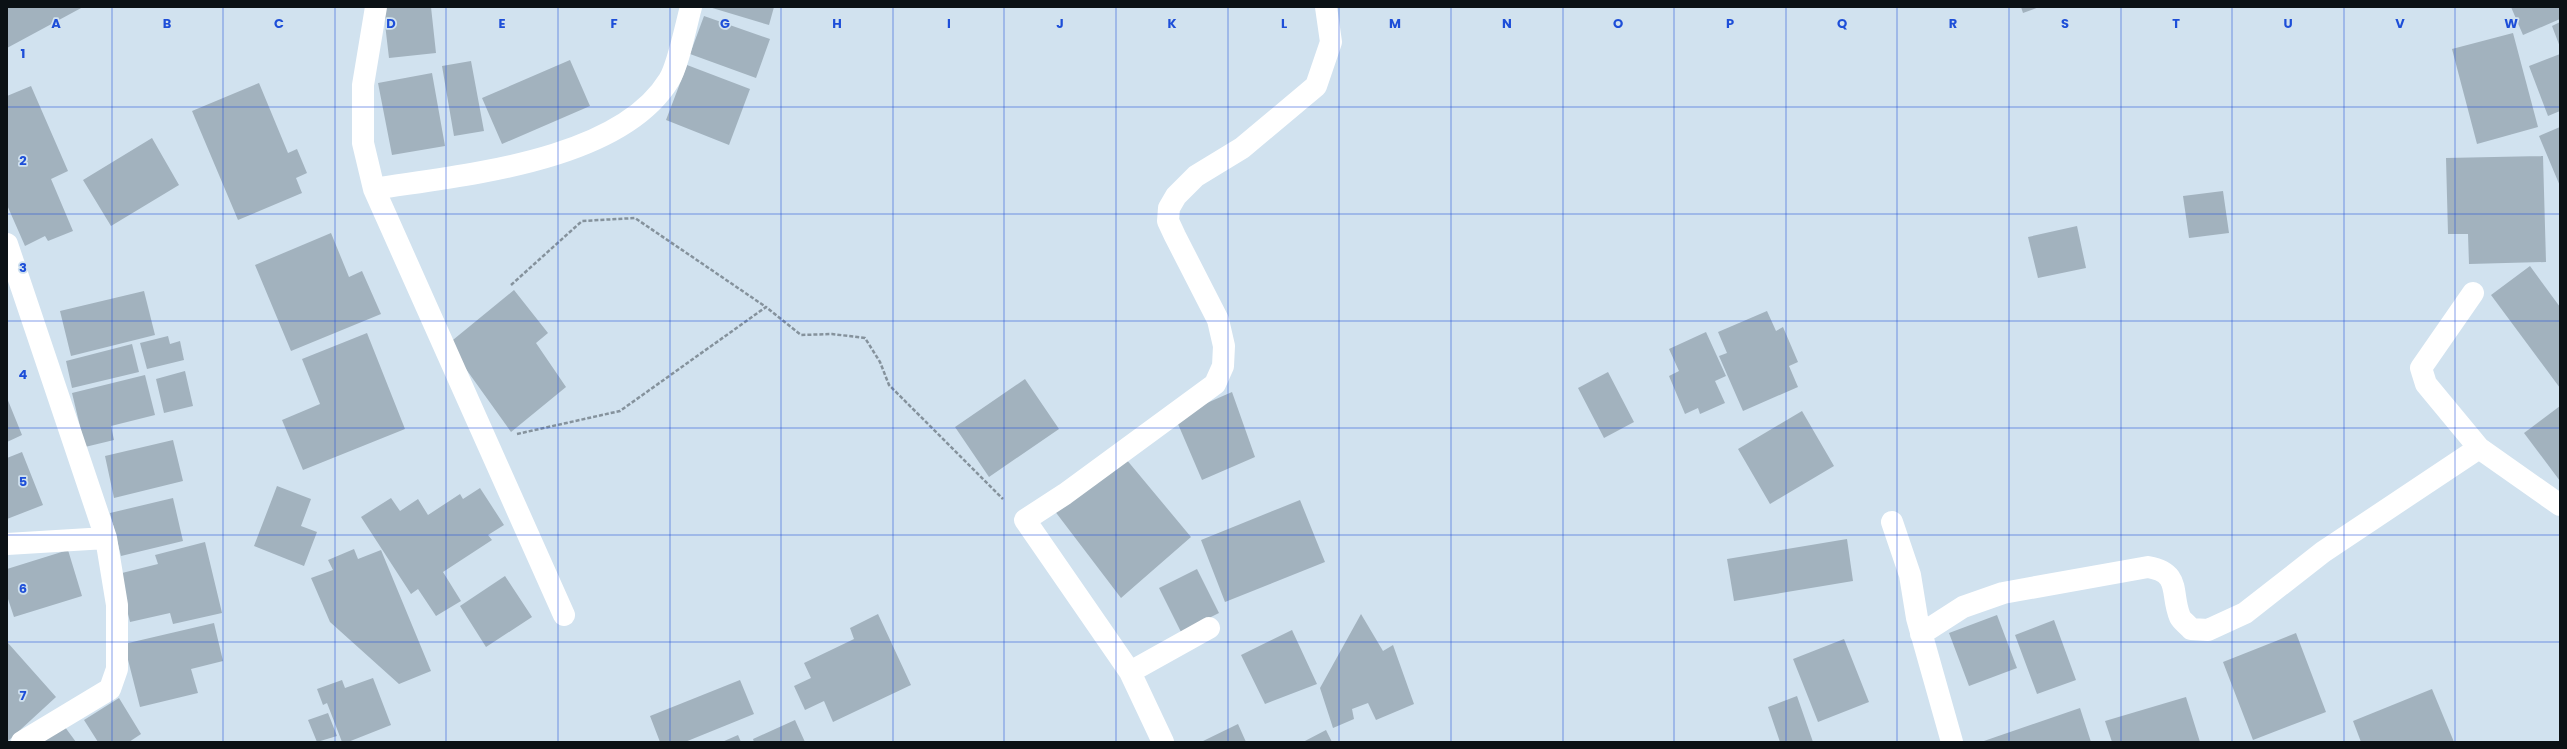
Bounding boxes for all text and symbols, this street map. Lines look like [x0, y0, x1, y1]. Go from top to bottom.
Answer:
text: A [51, 14, 61, 33]
text: B [163, 14, 172, 33]
text: C [274, 14, 284, 33]
text: D [386, 14, 396, 33]
text: E [498, 14, 506, 33]
text: F [610, 14, 618, 33]
text: G [720, 14, 730, 33]
text: H [832, 14, 842, 33]
text: I [947, 14, 951, 33]
text: J [1056, 14, 1064, 33]
text: K [1167, 14, 1177, 33]
text: L [1281, 14, 1287, 33]
text: M [1389, 14, 1401, 33]
text: N [1502, 14, 1512, 33]
text: O [1613, 14, 1623, 33]
text: P [1726, 14, 1734, 33]
text: Q [1837, 14, 1847, 33]
text: R [1949, 14, 1957, 33]
text: S [2061, 14, 2069, 33]
text: T [2172, 14, 2180, 33]
text: U [2283, 14, 2293, 33]
text: V [2395, 14, 2405, 33]
text: W [2504, 14, 2518, 33]
text: 1 [21, 44, 25, 63]
text: 2 [19, 151, 27, 170]
text: 3 [19, 258, 27, 277]
text: 4 [19, 365, 28, 384]
text: 5 [19, 472, 27, 491]
text: 6 [19, 579, 27, 598]
text: 7 [20, 686, 27, 705]

